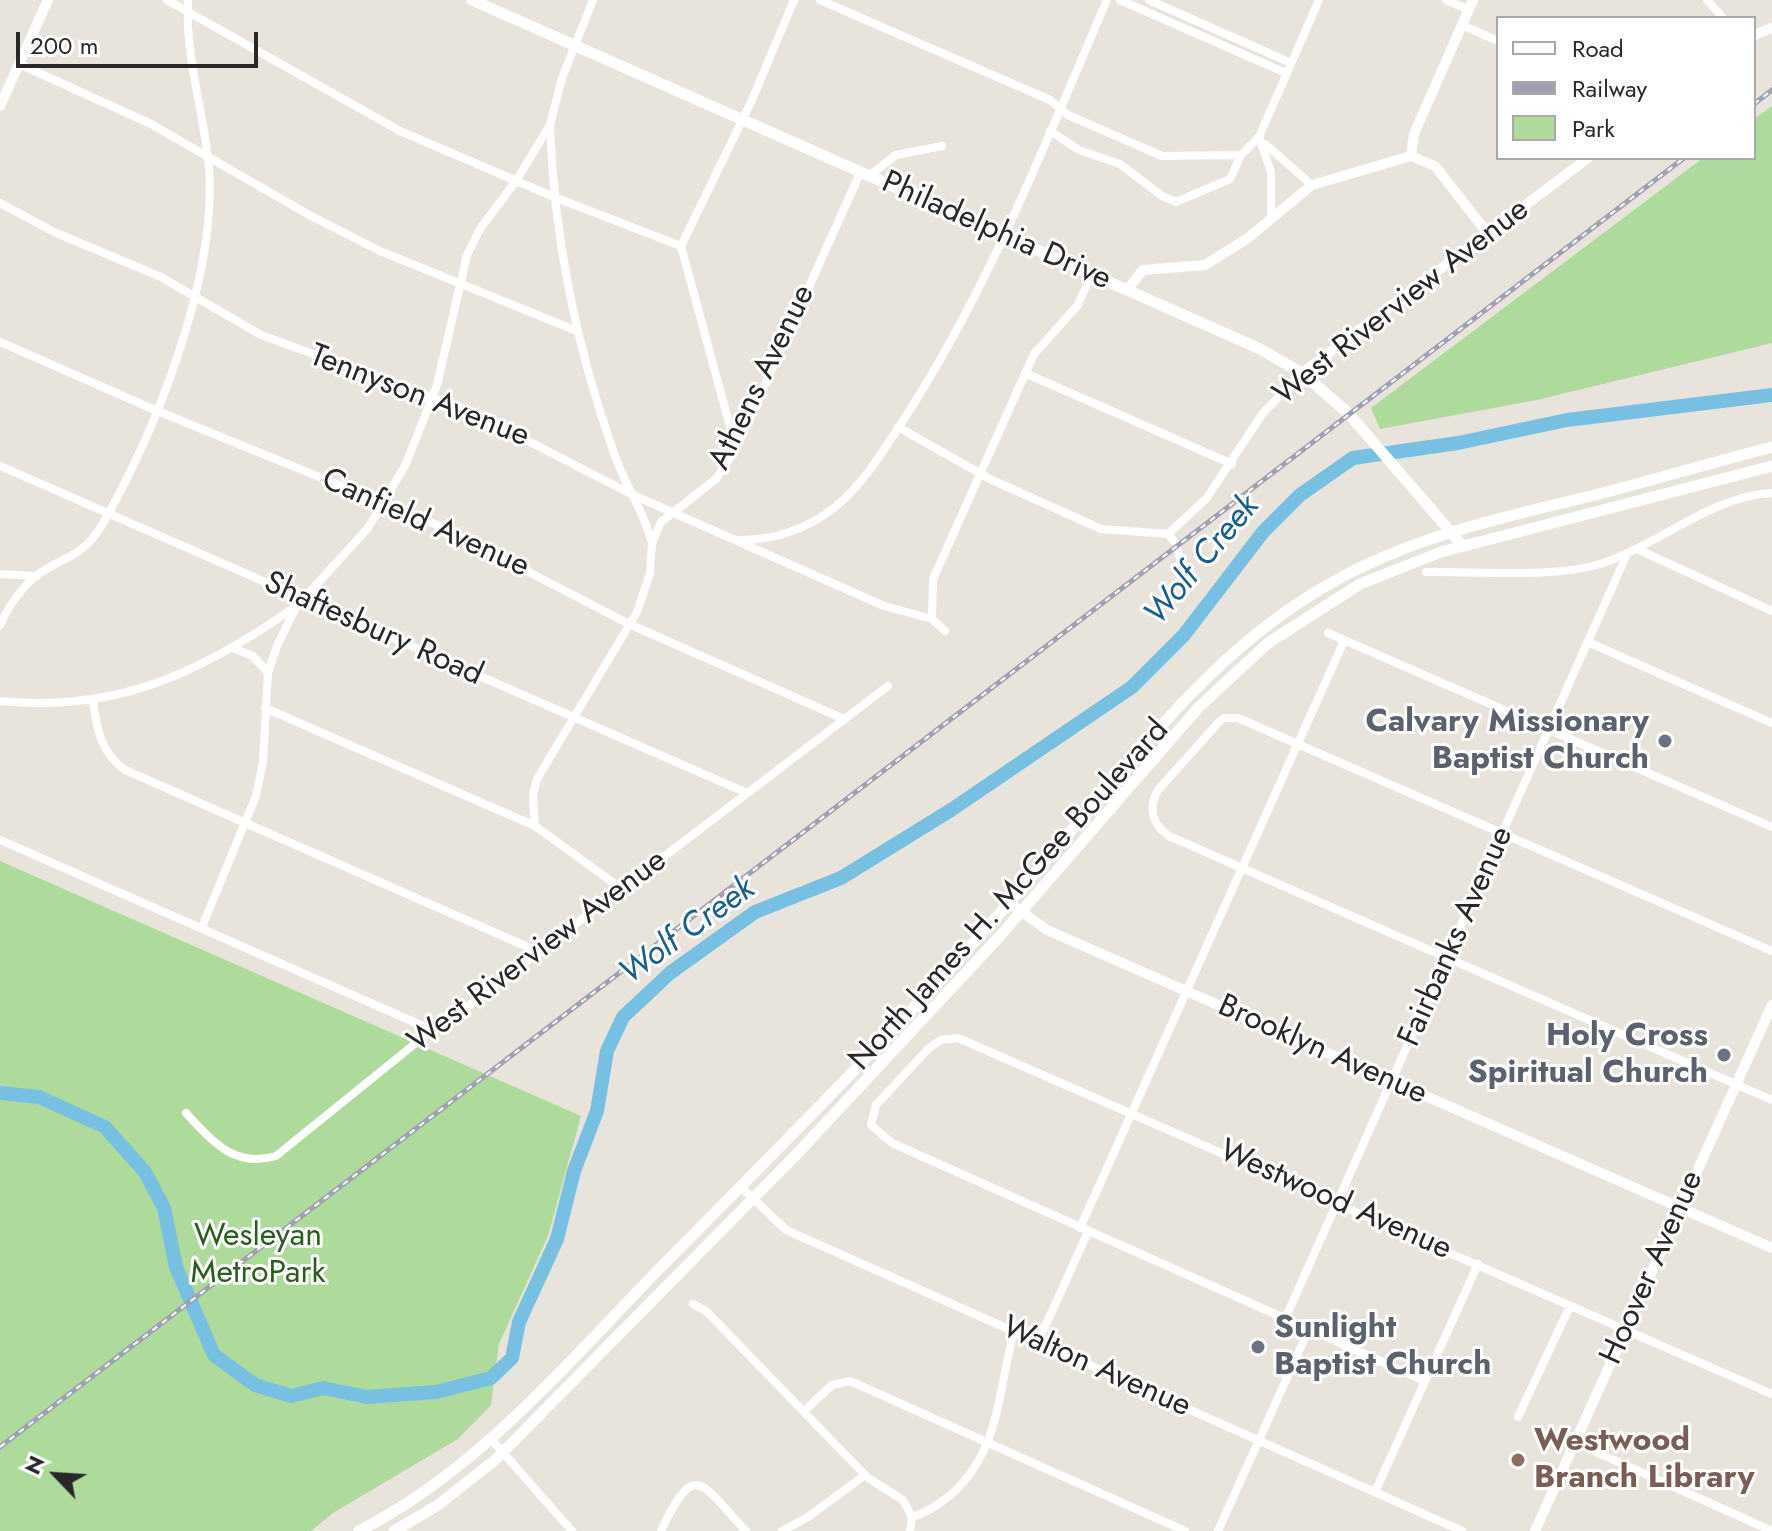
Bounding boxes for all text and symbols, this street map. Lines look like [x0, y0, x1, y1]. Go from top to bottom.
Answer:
scale bar [20, 16, 262, 66]
legend [1496, 16, 1756, 160]
text: 200 m [30, 28, 98, 63]
text: Road [1572, 31, 1624, 66]
text: Railway [1572, 71, 1647, 106]
text: Park [1572, 111, 1615, 146]
street label: Philadelphia Drive [875, 164, 1117, 300]
street label: West Riverview Avenue [1267, 191, 1537, 415]
street label: Athens Avenue [702, 279, 824, 477]
street label: Tennyson Avenue [304, 337, 534, 457]
street label: Canfield Avenue [315, 461, 535, 587]
water label: Wolf Creek [1137, 488, 1269, 634]
street label: Shaftesbury Road [258, 565, 488, 695]
place label: Calvary Missionary Baptist Church [1366, 704, 1649, 779]
street label: North James H. McGee Boulevard [842, 713, 1178, 1079]
marker: Calvary Missionary Baptist Church [1656, 732, 1674, 750]
street label: Fairbanks Avenue [1391, 821, 1523, 1053]
street label: West Riverview Avenue [401, 842, 675, 1062]
water label: Wolf Creek [612, 869, 764, 995]
street label: Brooklyn Avenue [1211, 988, 1433, 1114]
place label: Holy Cross Spiritual Church [1468, 1018, 1708, 1093]
marker: Holy Cross Spiritual Church [1715, 1046, 1733, 1064]
street label: Westwood Avenue [1213, 1133, 1457, 1269]
street label: Hoover Avenue [1593, 1165, 1713, 1371]
park label: Wesleyan MetroPark [190, 1218, 326, 1293]
street label: Walton Avenue [996, 1309, 1196, 1427]
place label: Sunlight Baptist Church [1274, 1310, 1491, 1385]
marker: Sunlight Baptist Church [1249, 1338, 1267, 1356]
place label: Westwood Branch Library [1534, 1423, 1754, 1498]
north arrow [16, 1435, 96, 1515]
text: N [16, 1450, 52, 1480]
marker: Westwood Branch Library [1509, 1451, 1527, 1469]

